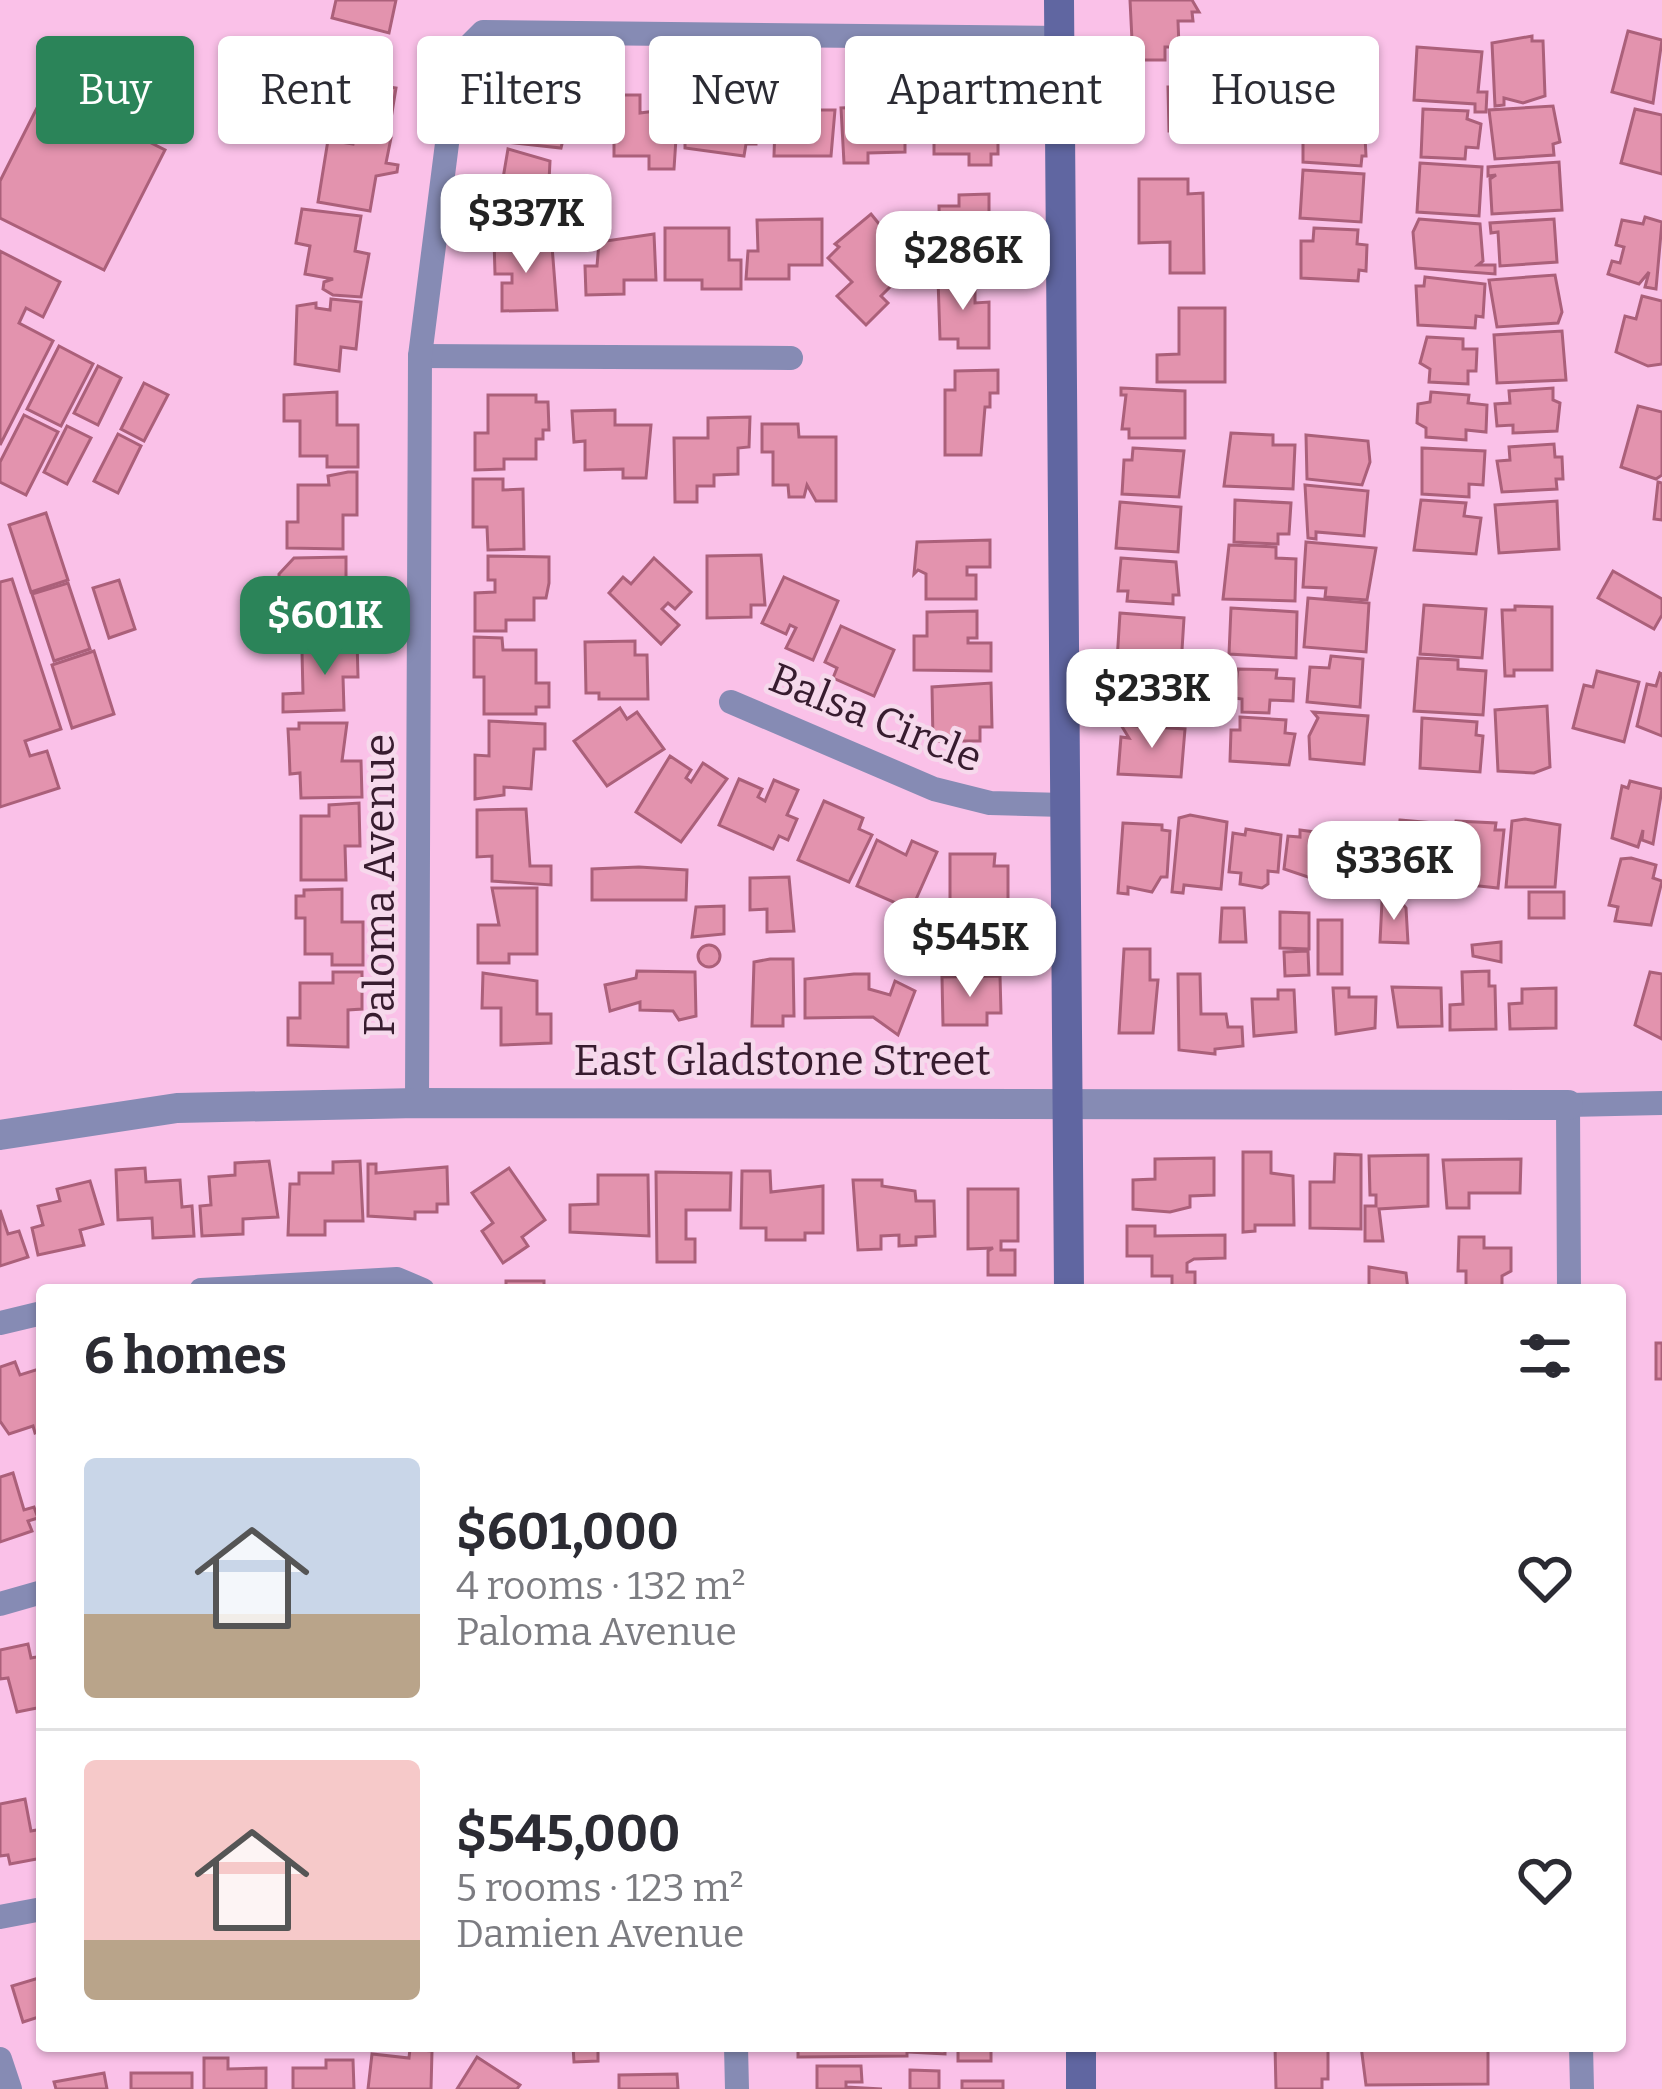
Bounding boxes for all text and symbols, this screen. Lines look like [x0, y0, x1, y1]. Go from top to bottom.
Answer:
chip: Buy [36, 36, 194, 144]
chip: Rent [218, 36, 393, 144]
chip: Filters [417, 36, 625, 144]
chip: New [649, 36, 821, 144]
chip: Apartment [845, 36, 1145, 144]
chip: House [1169, 36, 1379, 144]
pin: $337K [442, 174, 610, 276]
text: $337K [468, 190, 584, 236]
pin: $286K [879, 211, 1047, 313]
text: $286K [903, 227, 1023, 273]
pin: $601K [241, 576, 409, 678]
text: $601K [267, 592, 383, 638]
pin: $233K [1068, 649, 1236, 751]
street label: Balsa Circle [762, 653, 989, 783]
text: $233K [1093, 665, 1211, 711]
street label: Paloma Avenue [355, 734, 405, 1036]
pin: $336K [1310, 821, 1478, 923]
text: $336K [1335, 837, 1453, 883]
pin: $545K [886, 898, 1054, 1000]
text: $545K [911, 914, 1029, 960]
street label: East Gladstone Street [573, 1036, 991, 1086]
icon: filters [1512, 1323, 1578, 1389]
text: 6 homes [84, 1325, 287, 1387]
text: $601,000 [456, 1501, 679, 1563]
icon: home [180, 1506, 324, 1650]
icon: heart [1512, 1545, 1578, 1611]
text: 4 rooms · 132 m² [456, 1563, 746, 1609]
text: Paloma Avenue [456, 1609, 737, 1655]
text: $545,000 [456, 1803, 680, 1865]
icon: home [180, 1808, 324, 1952]
icon: heart [1512, 1847, 1578, 1913]
text: 5 rooms · 123 m² [456, 1865, 744, 1911]
text: Damien Avenue [456, 1911, 744, 1957]

